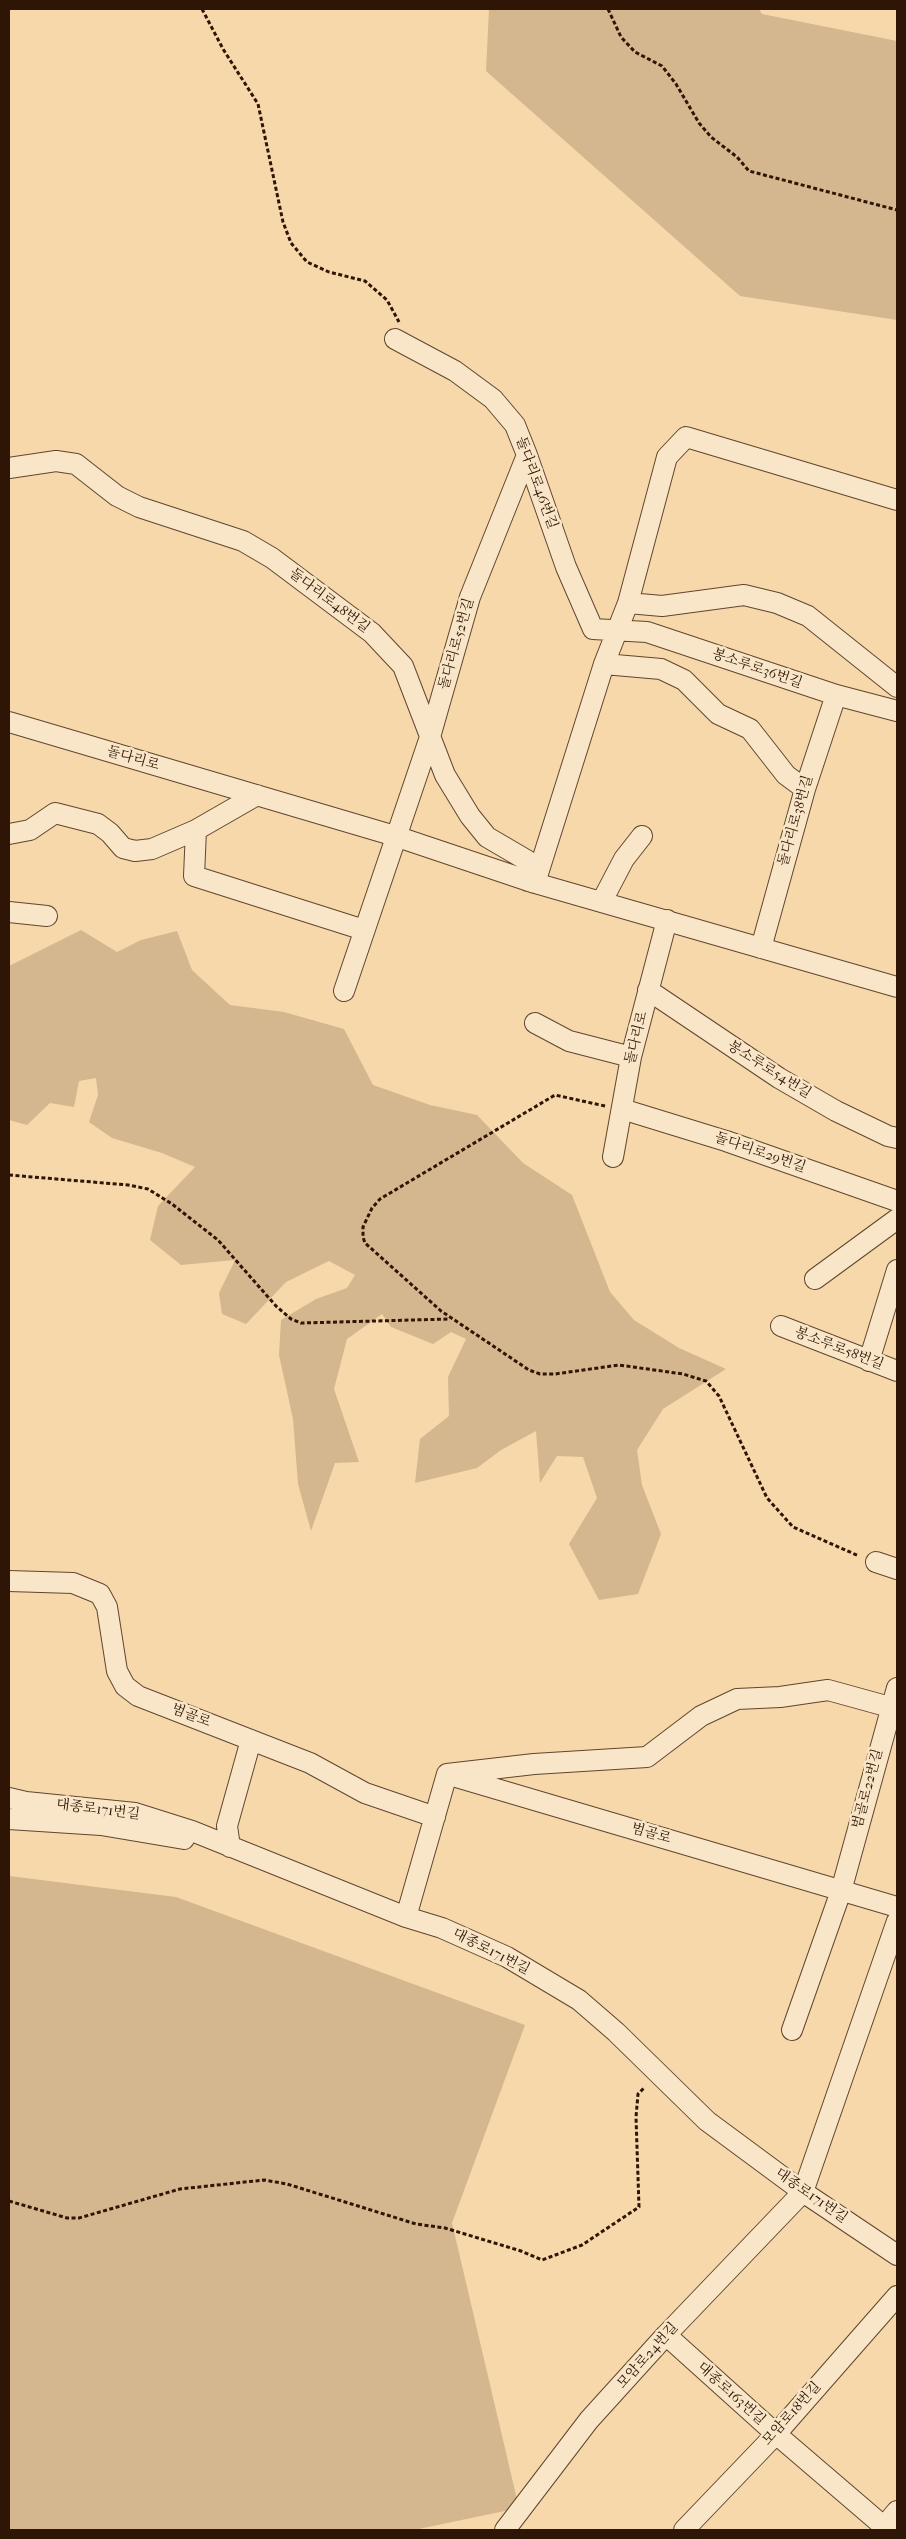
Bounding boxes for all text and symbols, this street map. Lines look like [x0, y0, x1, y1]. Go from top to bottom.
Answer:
street label: 돌다리로46번길 [512, 435, 560, 531]
street label: 돌다리로48번길 [285, 565, 373, 637]
street label: 돌다리로52번길 [436, 596, 478, 692]
street label: 봉소루로36번길 [710, 646, 804, 692]
street label: 돌다리로 [105, 743, 161, 775]
street label: 돌다리로38번길 [775, 774, 817, 868]
street label: 돌다리로 [622, 1010, 652, 1066]
street label: 봉소루로54번길 [724, 1038, 814, 1102]
street label: 돌다리로29번길 [712, 1129, 808, 1177]
street label: 봉소루로58번길 [792, 1324, 886, 1374]
street label: 범골로 [169, 1701, 213, 1731]
street label: 범골로22번길 [849, 1747, 887, 1831]
street label: 대종로171번길 [55, 1797, 141, 1823]
street label: 범골로 [629, 1820, 673, 1848]
street label: 대종로171번길 [450, 1925, 532, 1979]
street label: 대종로171번길 [772, 2165, 850, 2227]
street label: 모암로24번길 [614, 2320, 682, 2392]
street label: 대종로163번길 [693, 2359, 769, 2429]
street label: 모암로18번길 [759, 2379, 825, 2449]

